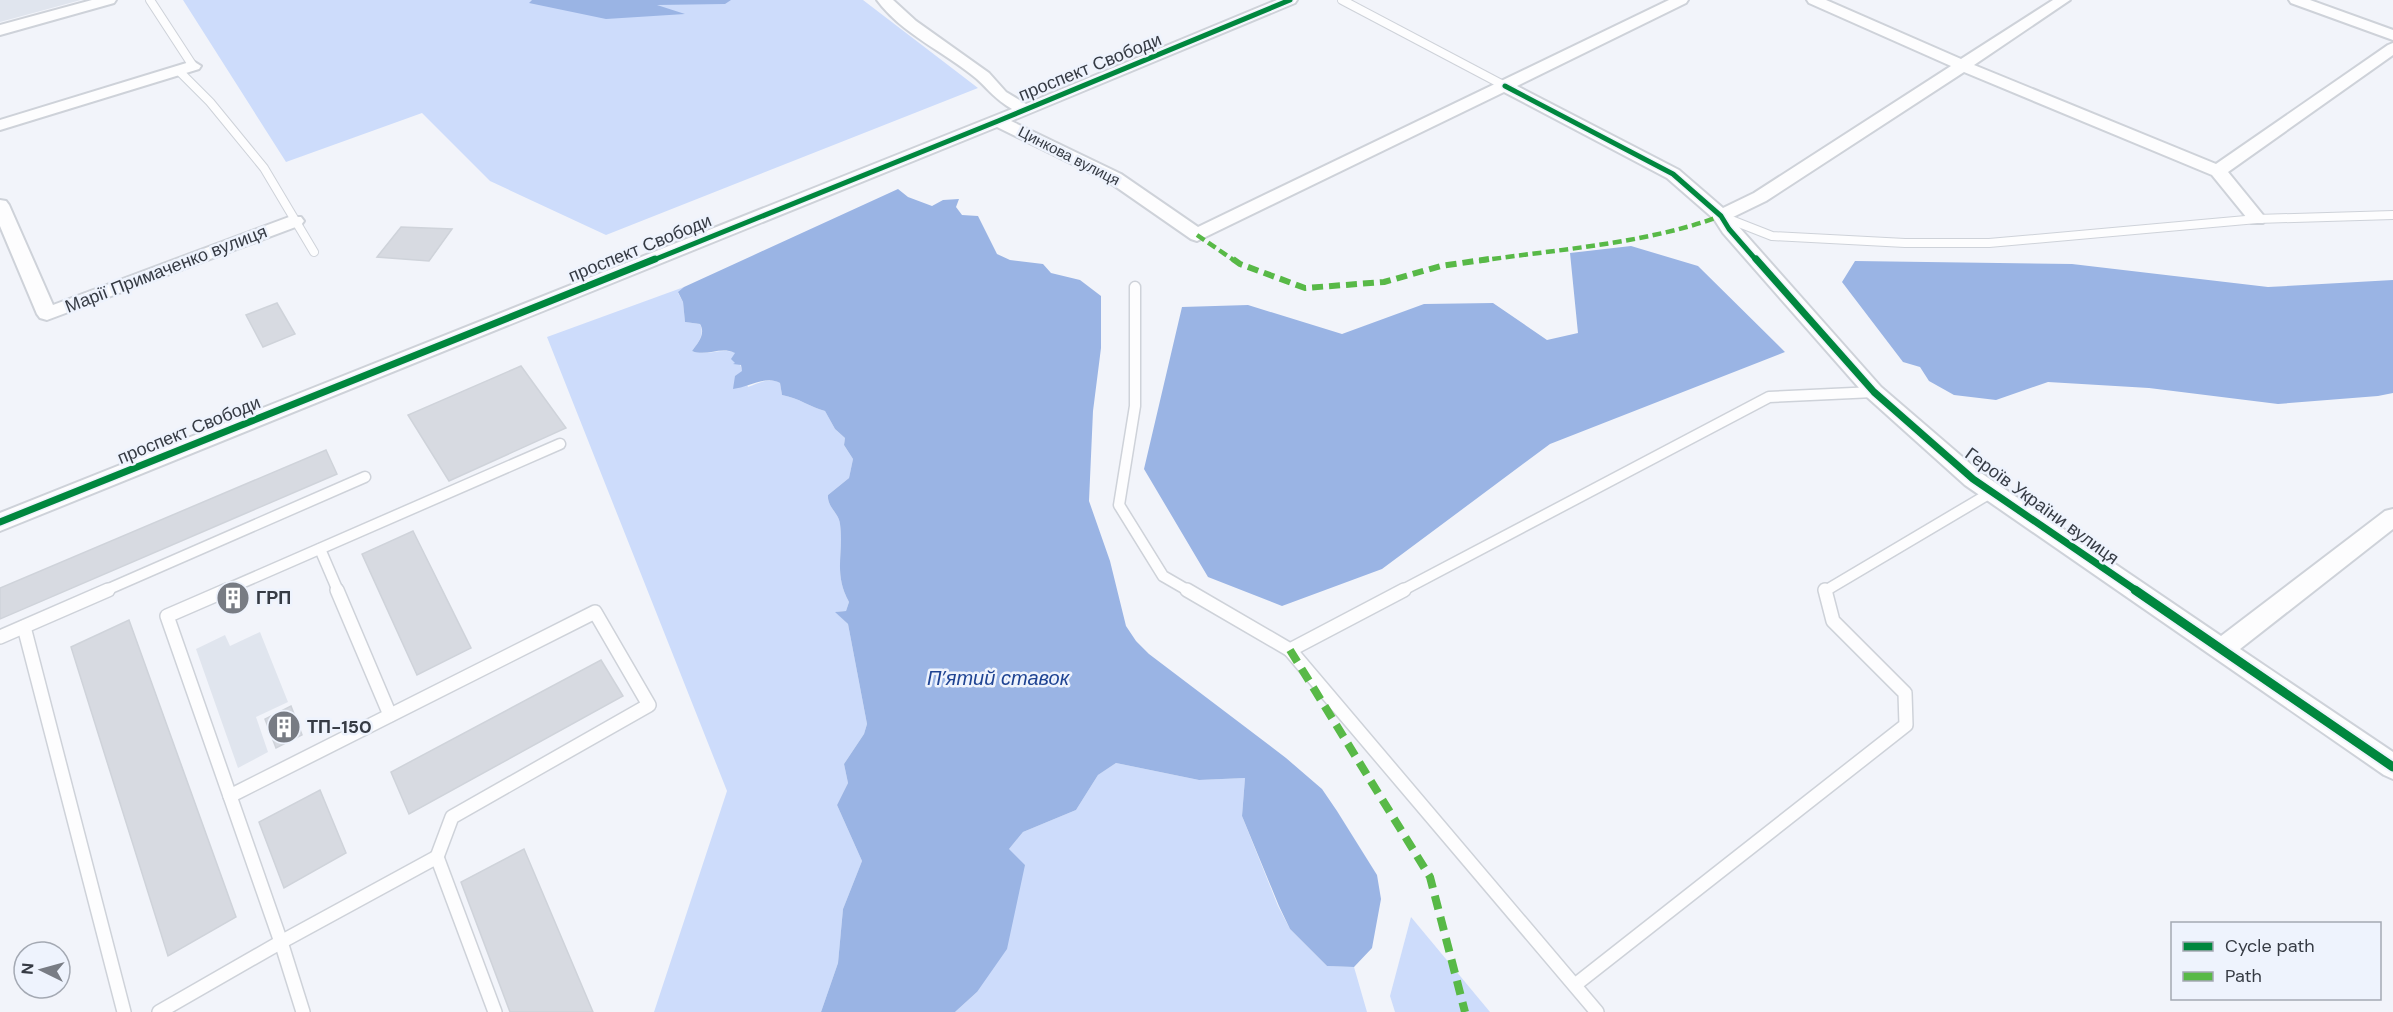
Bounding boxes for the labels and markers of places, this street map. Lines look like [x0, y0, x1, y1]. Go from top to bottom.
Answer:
building icon: ГРП [215, 580, 251, 616]
place label: ГРП [256, 586, 291, 610]
building icon: ТП-150 [266, 709, 302, 745]
place label: ТП-150 [307, 715, 372, 739]

